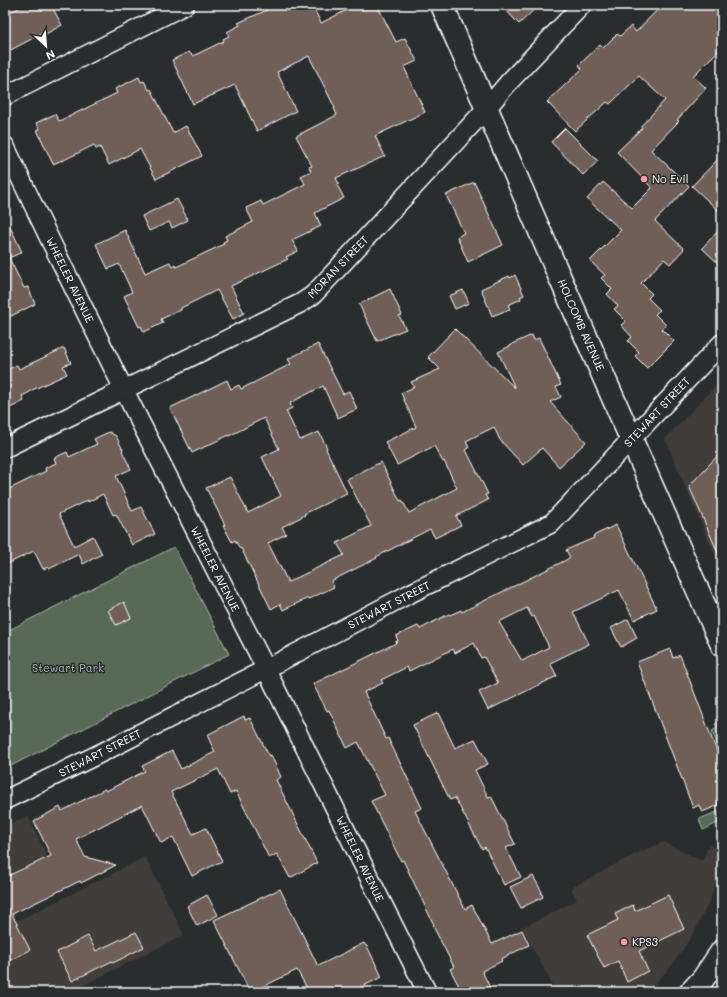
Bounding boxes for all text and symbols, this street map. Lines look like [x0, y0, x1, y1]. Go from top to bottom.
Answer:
north arrow [26, 26, 66, 66]
text: N [44, 47, 58, 64]
place label: No Evil [652, 171, 688, 186]
marker: No Evil [639, 174, 649, 184]
street label: MORAN STREET [304, 232, 371, 301]
street label: WHEELER AVENUE [43, 234, 98, 325]
street label: HOLCOMB AVENUE [554, 276, 608, 373]
street label: STEWART STREET [620, 373, 693, 450]
street label: WHEELER AVENUE [187, 524, 243, 614]
street label: STEWART STREET [345, 577, 433, 632]
park label: Stewart Park [32, 660, 104, 675]
street label: STEWART STREET [56, 725, 144, 780]
street label: WHEELER AVENUE [333, 813, 388, 904]
place label: KPS3 [632, 934, 659, 949]
marker: KPS3 [619, 937, 629, 947]

